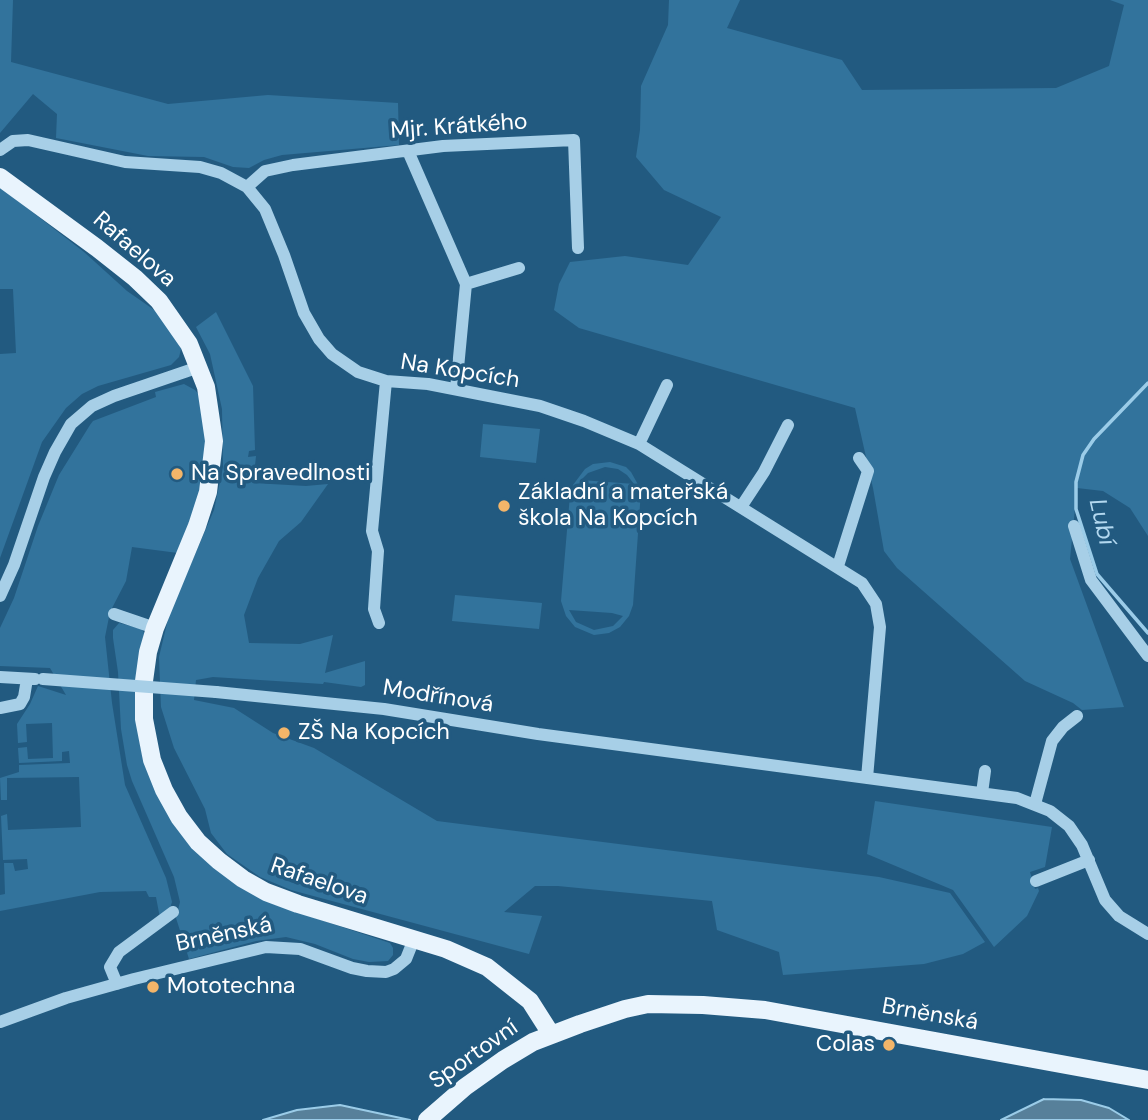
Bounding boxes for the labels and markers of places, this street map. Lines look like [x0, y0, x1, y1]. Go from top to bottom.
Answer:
place label: Na Spravedlnosti [191, 460, 370, 488]
marker: Na Spravedlnosti [169, 466, 185, 482]
place label: Základní a mateřská škola Na Kopcích [518, 479, 728, 533]
marker: Základní a mateřská škola Na Kopcích [496, 498, 512, 514]
place label: ZŠ Na Kopcích [298, 719, 450, 747]
marker: ZŠ Na Kopcích [276, 725, 292, 741]
place label: Mototechna [167, 973, 295, 1001]
marker: Mototechna [145, 979, 161, 995]
place label: Colas [816, 1031, 875, 1059]
marker: Colas [881, 1037, 897, 1053]

